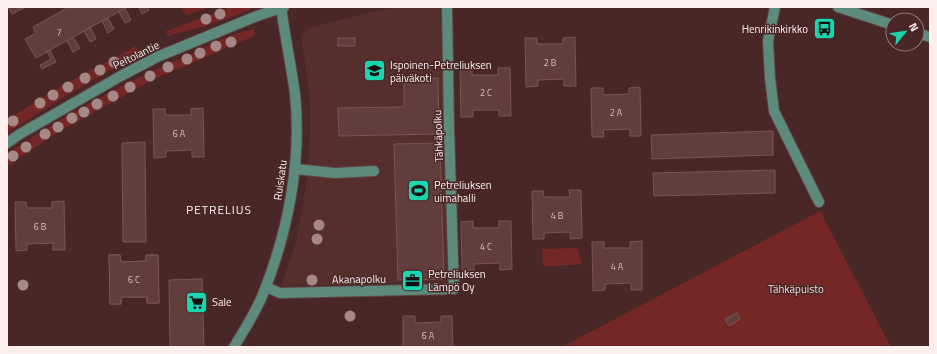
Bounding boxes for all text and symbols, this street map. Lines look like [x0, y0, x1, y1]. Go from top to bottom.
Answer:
north arrow [885, 12, 925, 52]
bus stop icon: Henrikinkirkko [811, 16, 837, 42]
text: N [905, 20, 923, 34]
place label: Henrikinkirkko [742, 21, 808, 37]
house number: 7 [56, 26, 62, 39]
street label: Peltolantie [110, 37, 162, 73]
house number: 2 B [544, 56, 557, 69]
place label: Ispoinen-Petreliuksen päiväkoti [390, 57, 492, 86]
school or university icon: Ispoinen-Petreliuksen päiväkoti [362, 58, 388, 84]
house number: 2 C [480, 86, 492, 99]
house number: 2 A [610, 106, 623, 119]
street label: Tähkäpolku [429, 109, 447, 162]
house number: 6 A [173, 127, 186, 140]
street label: Ruiskatu [269, 159, 291, 201]
place label: Petreliuksen uimahalli [434, 177, 492, 206]
sports icon: Petreliuksen uimahalli [406, 178, 432, 204]
district label: PETRELIUS [186, 200, 252, 219]
house number: 4 B [551, 209, 564, 222]
house number: 6 B [34, 220, 47, 233]
house number: 4 C [480, 240, 492, 253]
house number: 4 A [611, 260, 624, 273]
place label: Petreliuksen Lämpö Oy [428, 266, 486, 295]
office icon: Petreliuksen Lämpö Oy [399, 267, 425, 293]
street label: Akanapolku [332, 271, 386, 287]
house number: 6 C [128, 273, 140, 286]
park label: Tähkäpuisto [768, 281, 824, 297]
supermarket icon: Sale [183, 289, 209, 315]
place label: Sale [212, 294, 232, 310]
house number: 6 A [422, 329, 435, 342]

